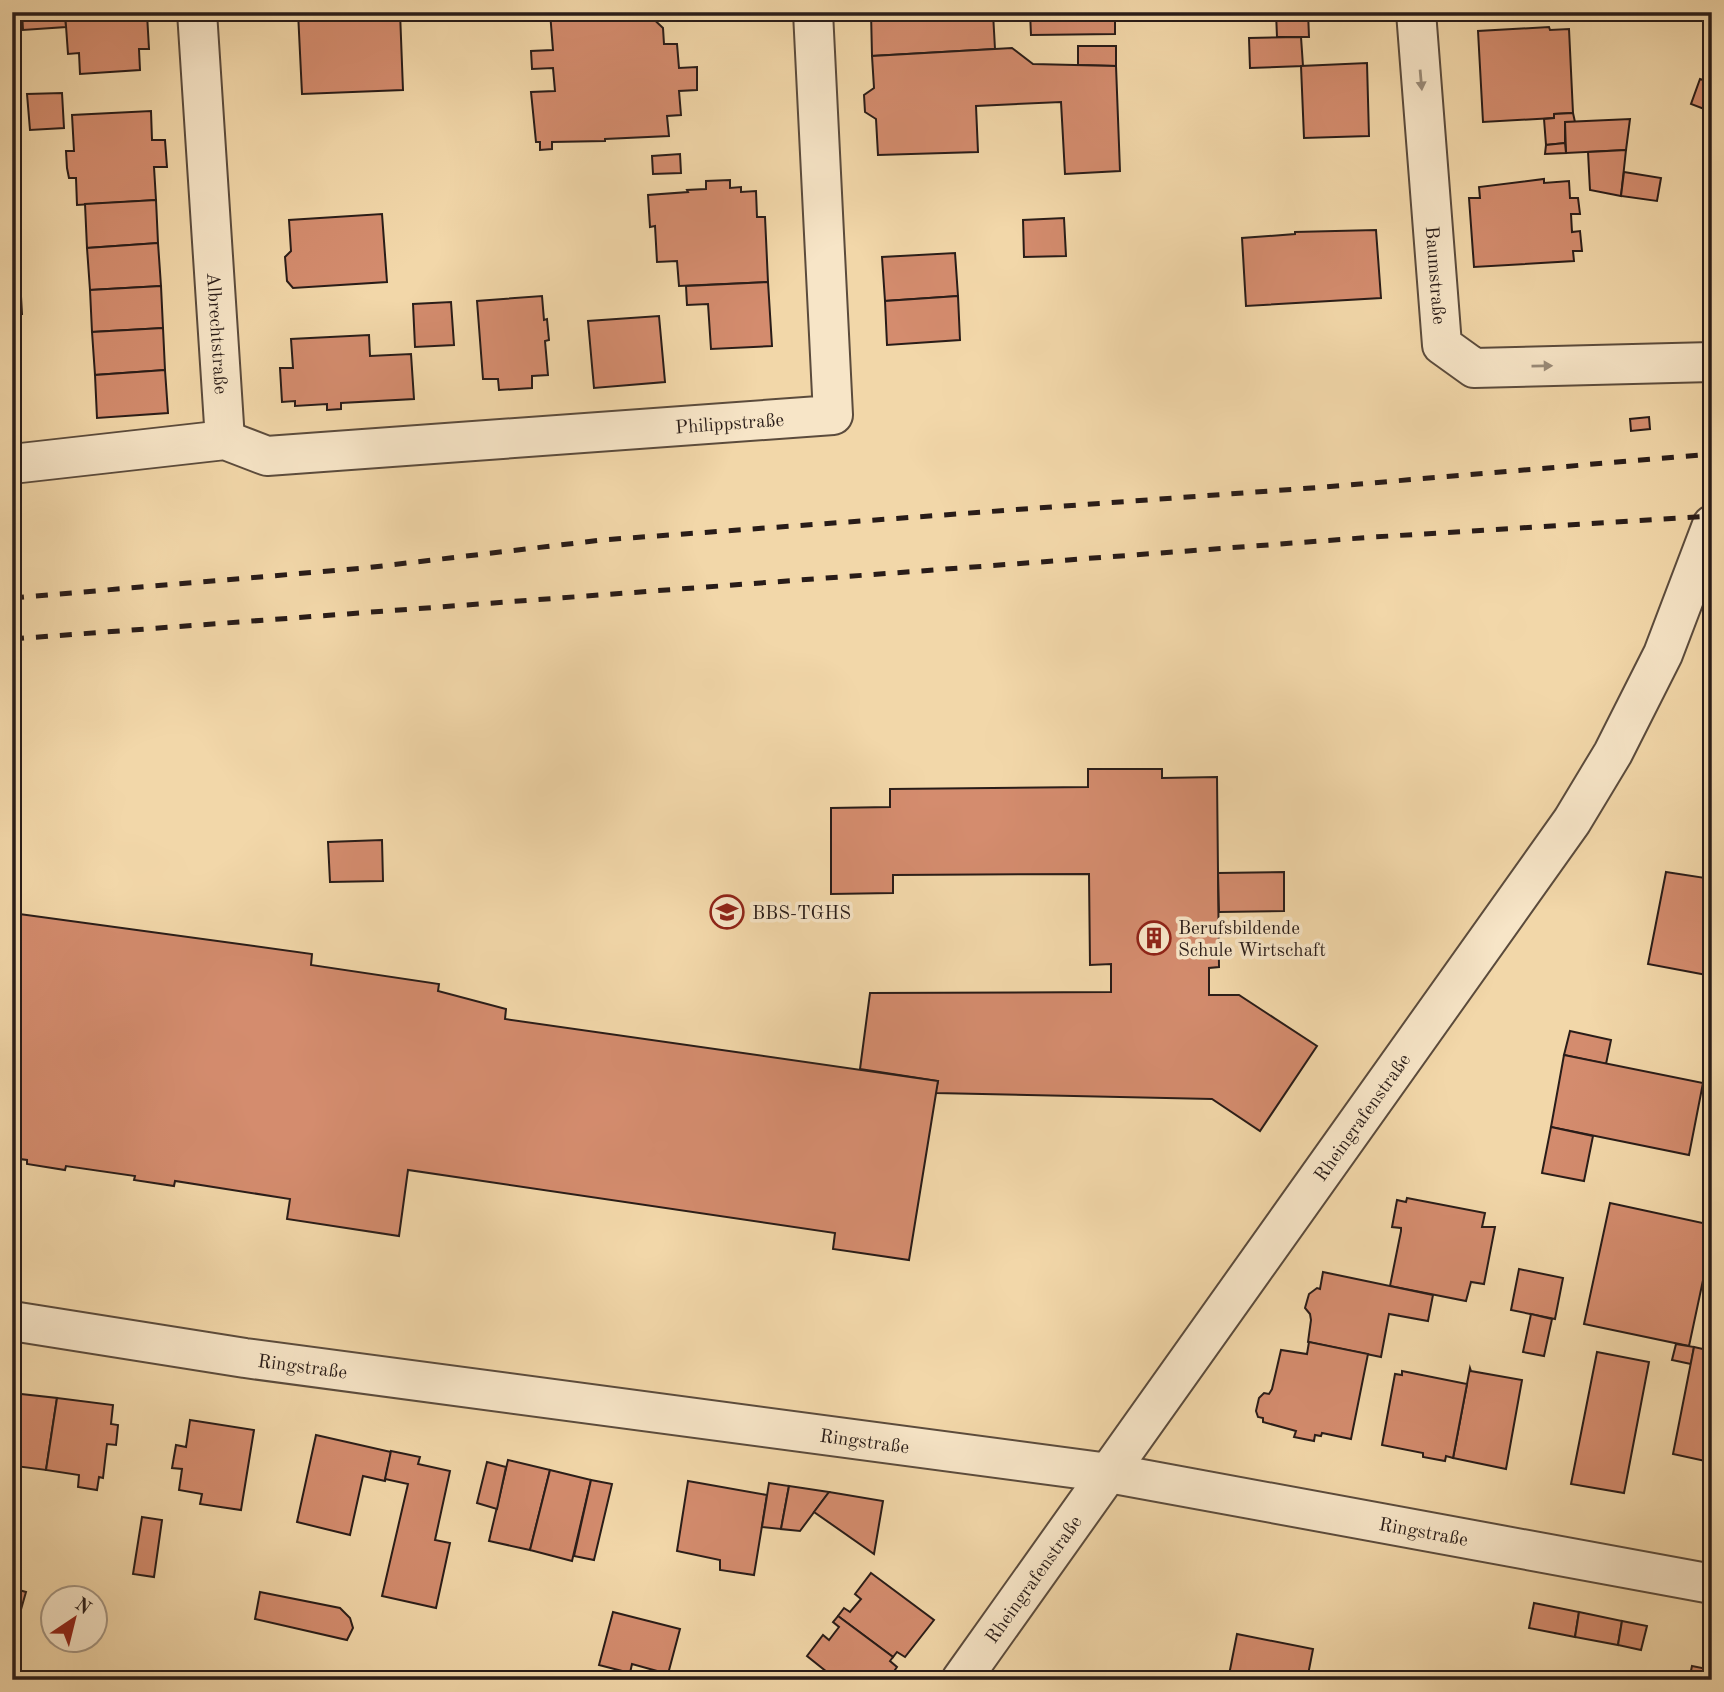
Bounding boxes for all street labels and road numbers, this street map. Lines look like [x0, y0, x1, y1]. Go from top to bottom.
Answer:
street label: Baumstraße [1421, 225, 1447, 325]
street label: Albrechtstraße [202, 272, 229, 395]
street label: Philippstraße [675, 412, 785, 438]
street label: Rheingrafenstraße [1312, 1051, 1415, 1186]
street label: Ringstraße [256, 1353, 348, 1384]
street label: Ringstraße [818, 1428, 910, 1458]
street label: Rheingrafenstraße [983, 1513, 1087, 1648]
street label: Ringstraße [1377, 1516, 1469, 1551]

